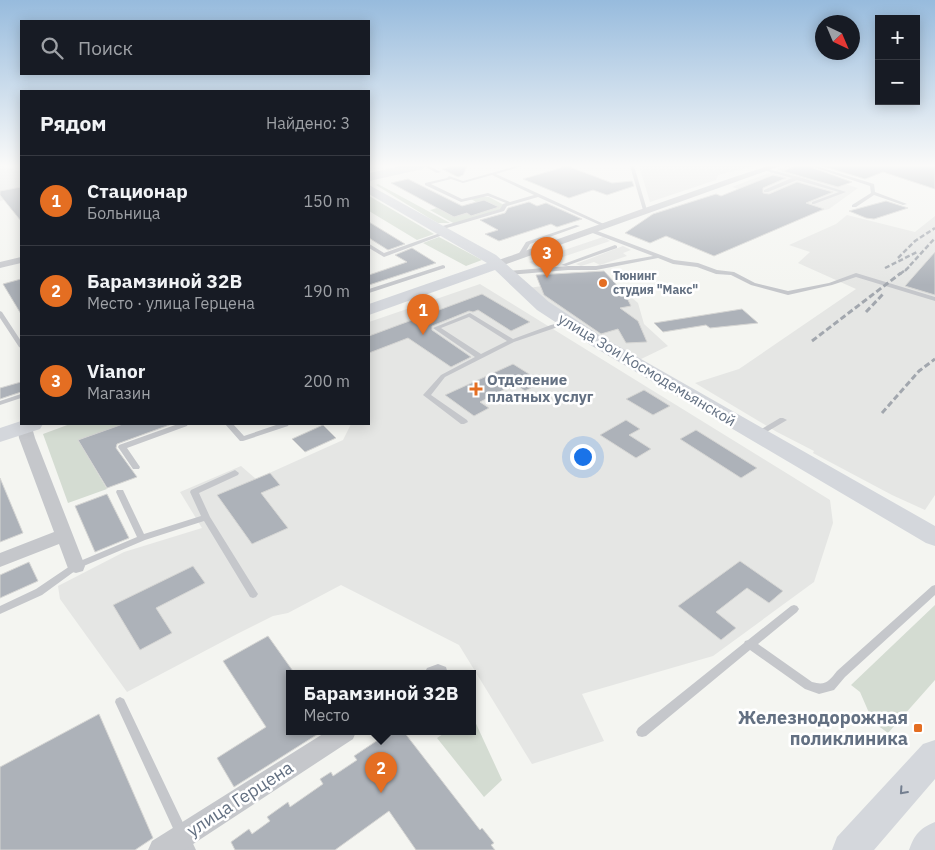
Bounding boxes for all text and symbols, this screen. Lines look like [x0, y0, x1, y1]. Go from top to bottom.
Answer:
north arrow [815, 15, 860, 60]
map controls [875, 15, 920, 105]
button: + [875, 15, 920, 60]
search box [20, 20, 370, 75]
icon: search [38, 34, 66, 62]
text: Поиск [78, 36, 133, 60]
button: − [875, 60, 920, 105]
text: Рядом [40, 109, 107, 137]
text: Найдено: 3 [266, 113, 350, 133]
text: Стационар [87, 179, 188, 203]
text: 1 [51, 191, 61, 211]
text: 150 m [303, 191, 350, 211]
text: Больница [87, 203, 160, 223]
pin: 3 [531, 237, 563, 278]
place label: Тюнинг студия "Макс" [613, 268, 698, 297]
text: Барамзиной 32В [87, 269, 242, 293]
marker: Тюнинг студия "Макс" [597, 277, 609, 289]
text: 2 [51, 281, 61, 301]
text: 190 m [303, 281, 350, 301]
text: Место · улица Герцена [87, 293, 255, 313]
pin: 1 [407, 294, 439, 335]
street label: улица Зои Космодемьянской [555, 309, 740, 430]
text: Vianor [87, 359, 145, 383]
place label: Отделение платных услуг [487, 370, 594, 406]
text: 3 [51, 371, 61, 391]
text: 200 m [303, 371, 350, 391]
marker: Отделение платных услуг [469, 382, 483, 396]
text: Магазин [87, 383, 151, 403]
your location [570, 444, 596, 470]
popup [286, 670, 476, 735]
text: Барамзиной 32В [303, 681, 459, 705]
text: Место [303, 705, 350, 725]
place label: Железнодорожная поликлиника [738, 706, 908, 750]
marker: Железнодорожная поликлиника [912, 722, 924, 734]
pin: 2 [365, 752, 397, 793]
street label: улица Герцена [182, 755, 298, 842]
one-way arrow [899, 786, 908, 795]

